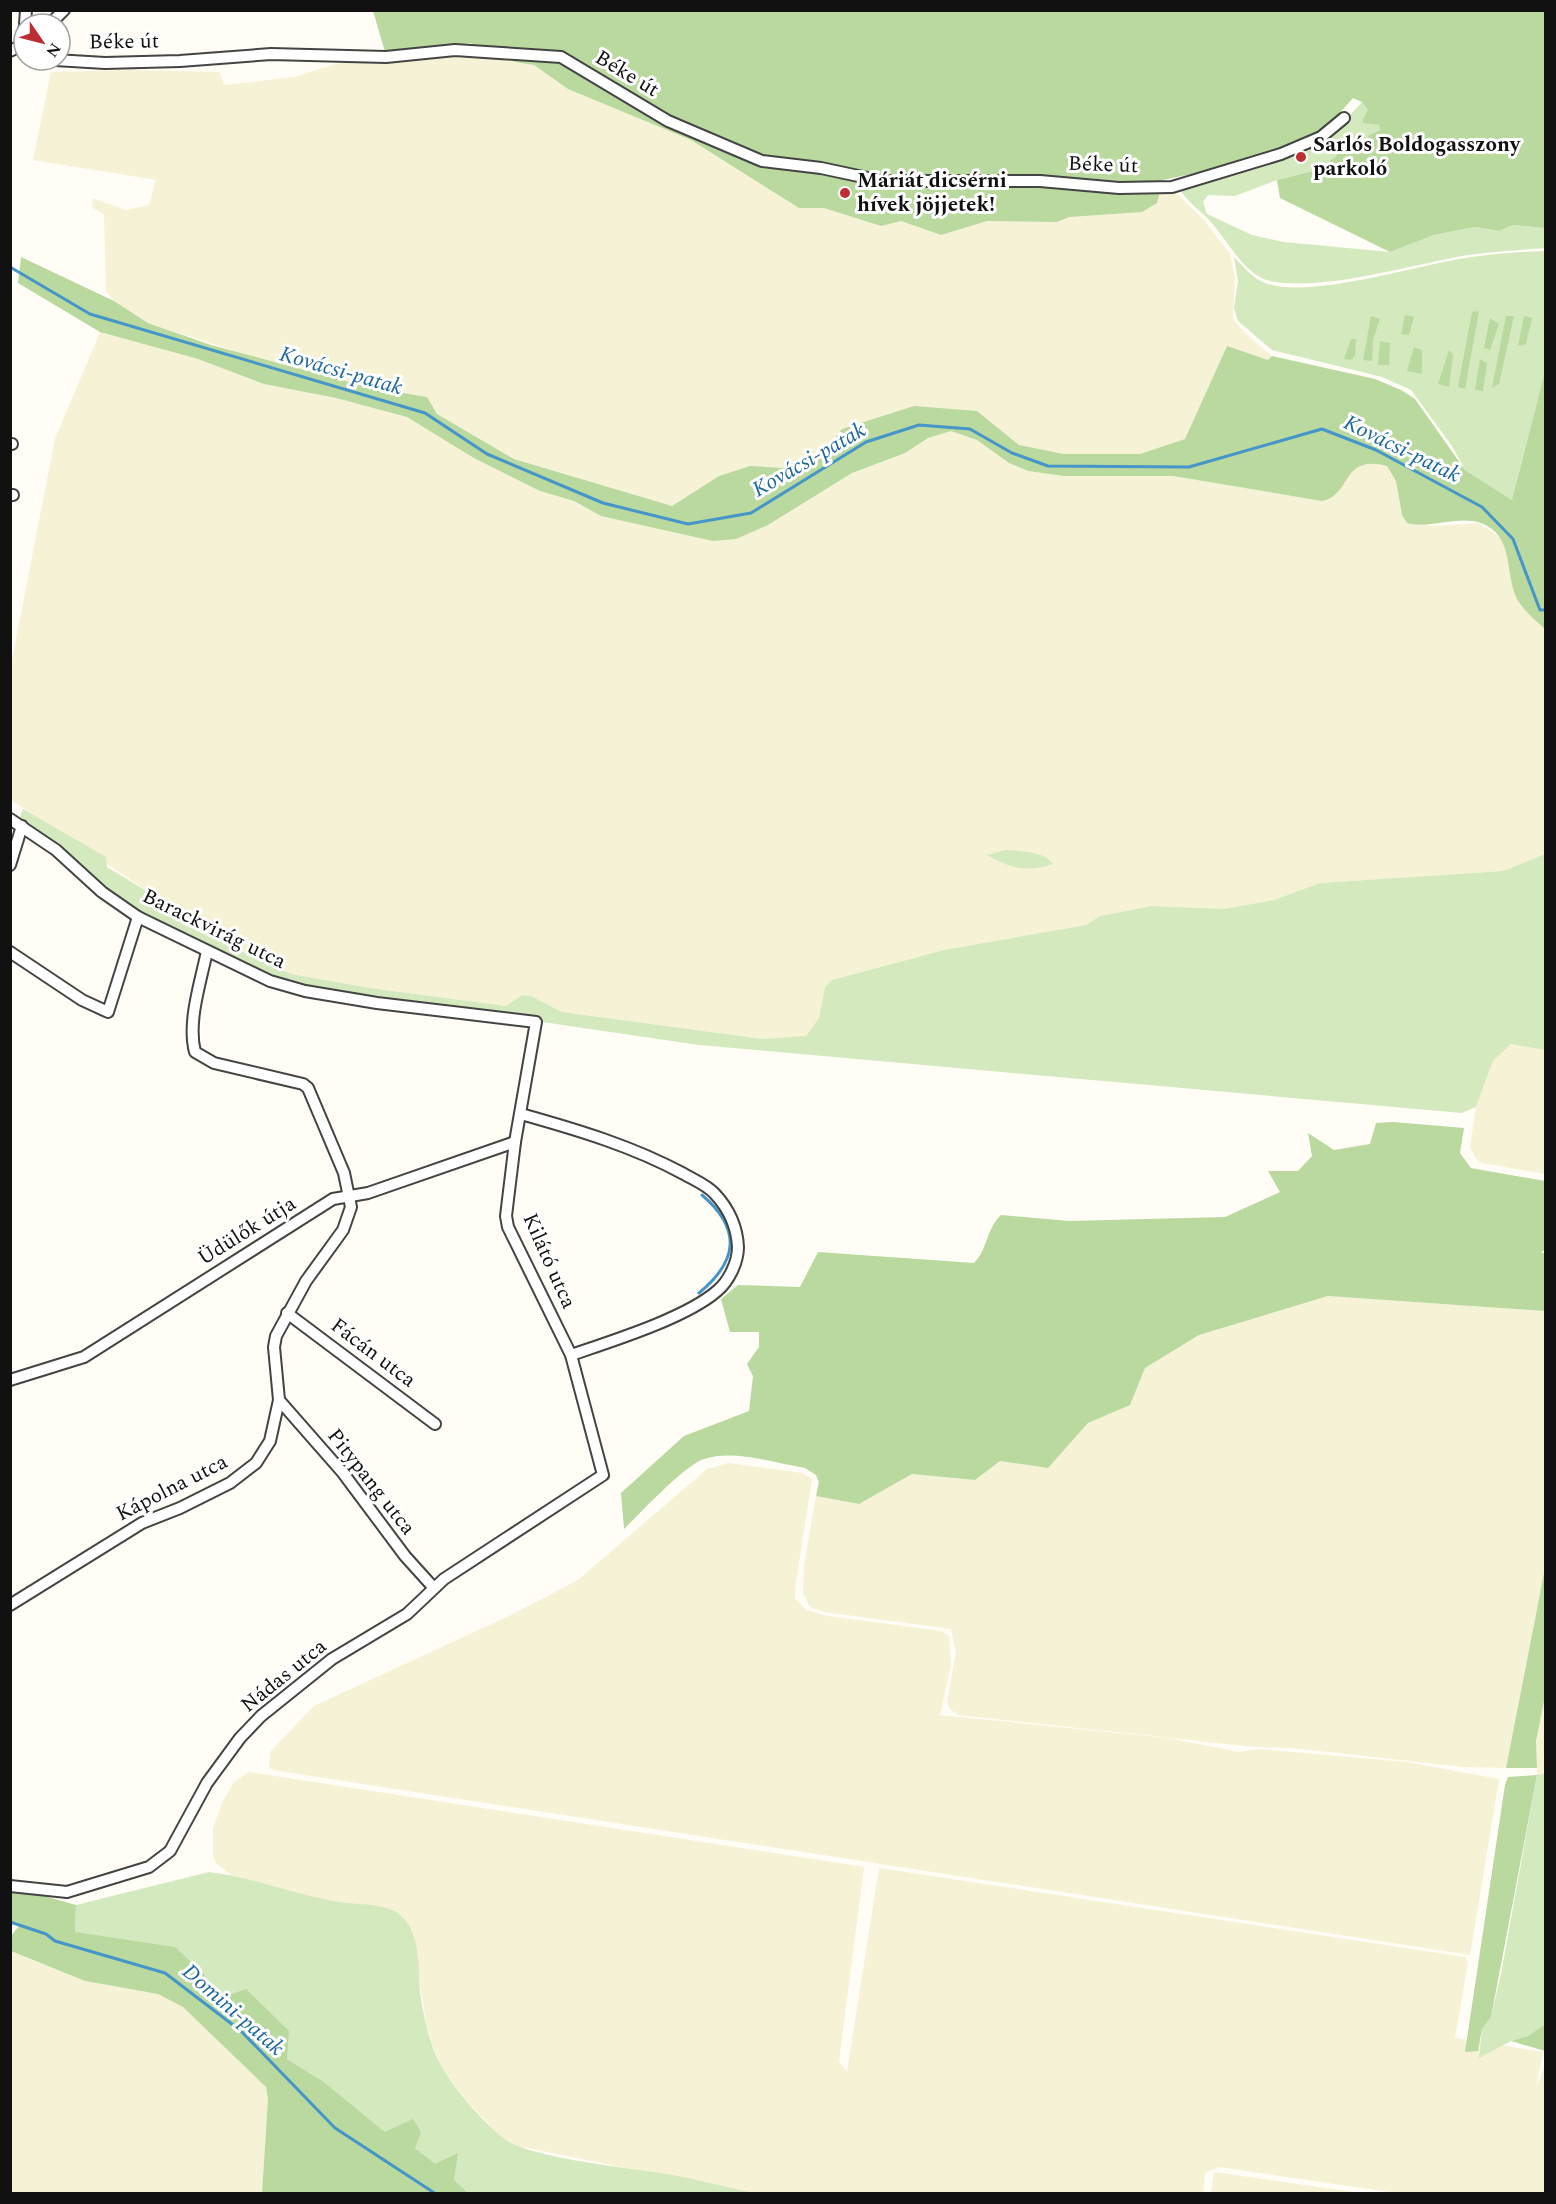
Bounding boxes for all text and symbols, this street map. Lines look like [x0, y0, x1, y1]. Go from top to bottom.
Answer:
north arrow [12, 12, 72, 72]
street label: Béke út [89, 25, 159, 59]
text: N [40, 38, 67, 62]
street label: Béke út [589, 42, 665, 106]
place label: Sarlós Boldogasszony parkoló [1313, 129, 1521, 185]
street label: Béke út [1067, 148, 1139, 182]
marker: Sarlós Boldogasszony parkoló [1294, 150, 1308, 164]
place label: Máriát dicsérni hívek jöjjetek! [857, 165, 1007, 221]
marker: Máriát dicsérni hívek jöjjetek! [838, 186, 852, 200]
water label: Kovácsi-patak [276, 338, 406, 404]
water label: Kovácsi-patak [1338, 406, 1466, 492]
water label: Kovácsi-patak [746, 414, 872, 506]
street label: Barackvirág utca [137, 880, 292, 978]
street label: Üdülők útja [192, 1188, 303, 1274]
street label: Kilátó utca [514, 1208, 585, 1315]
street label: Fácán utca [323, 1310, 423, 1396]
street label: Pitypang utca [319, 1422, 423, 1543]
street label: Kápolna utca [111, 1446, 234, 1530]
street label: Nádas utca [234, 1631, 335, 1721]
water label: Domini-patak [174, 1956, 292, 2064]

